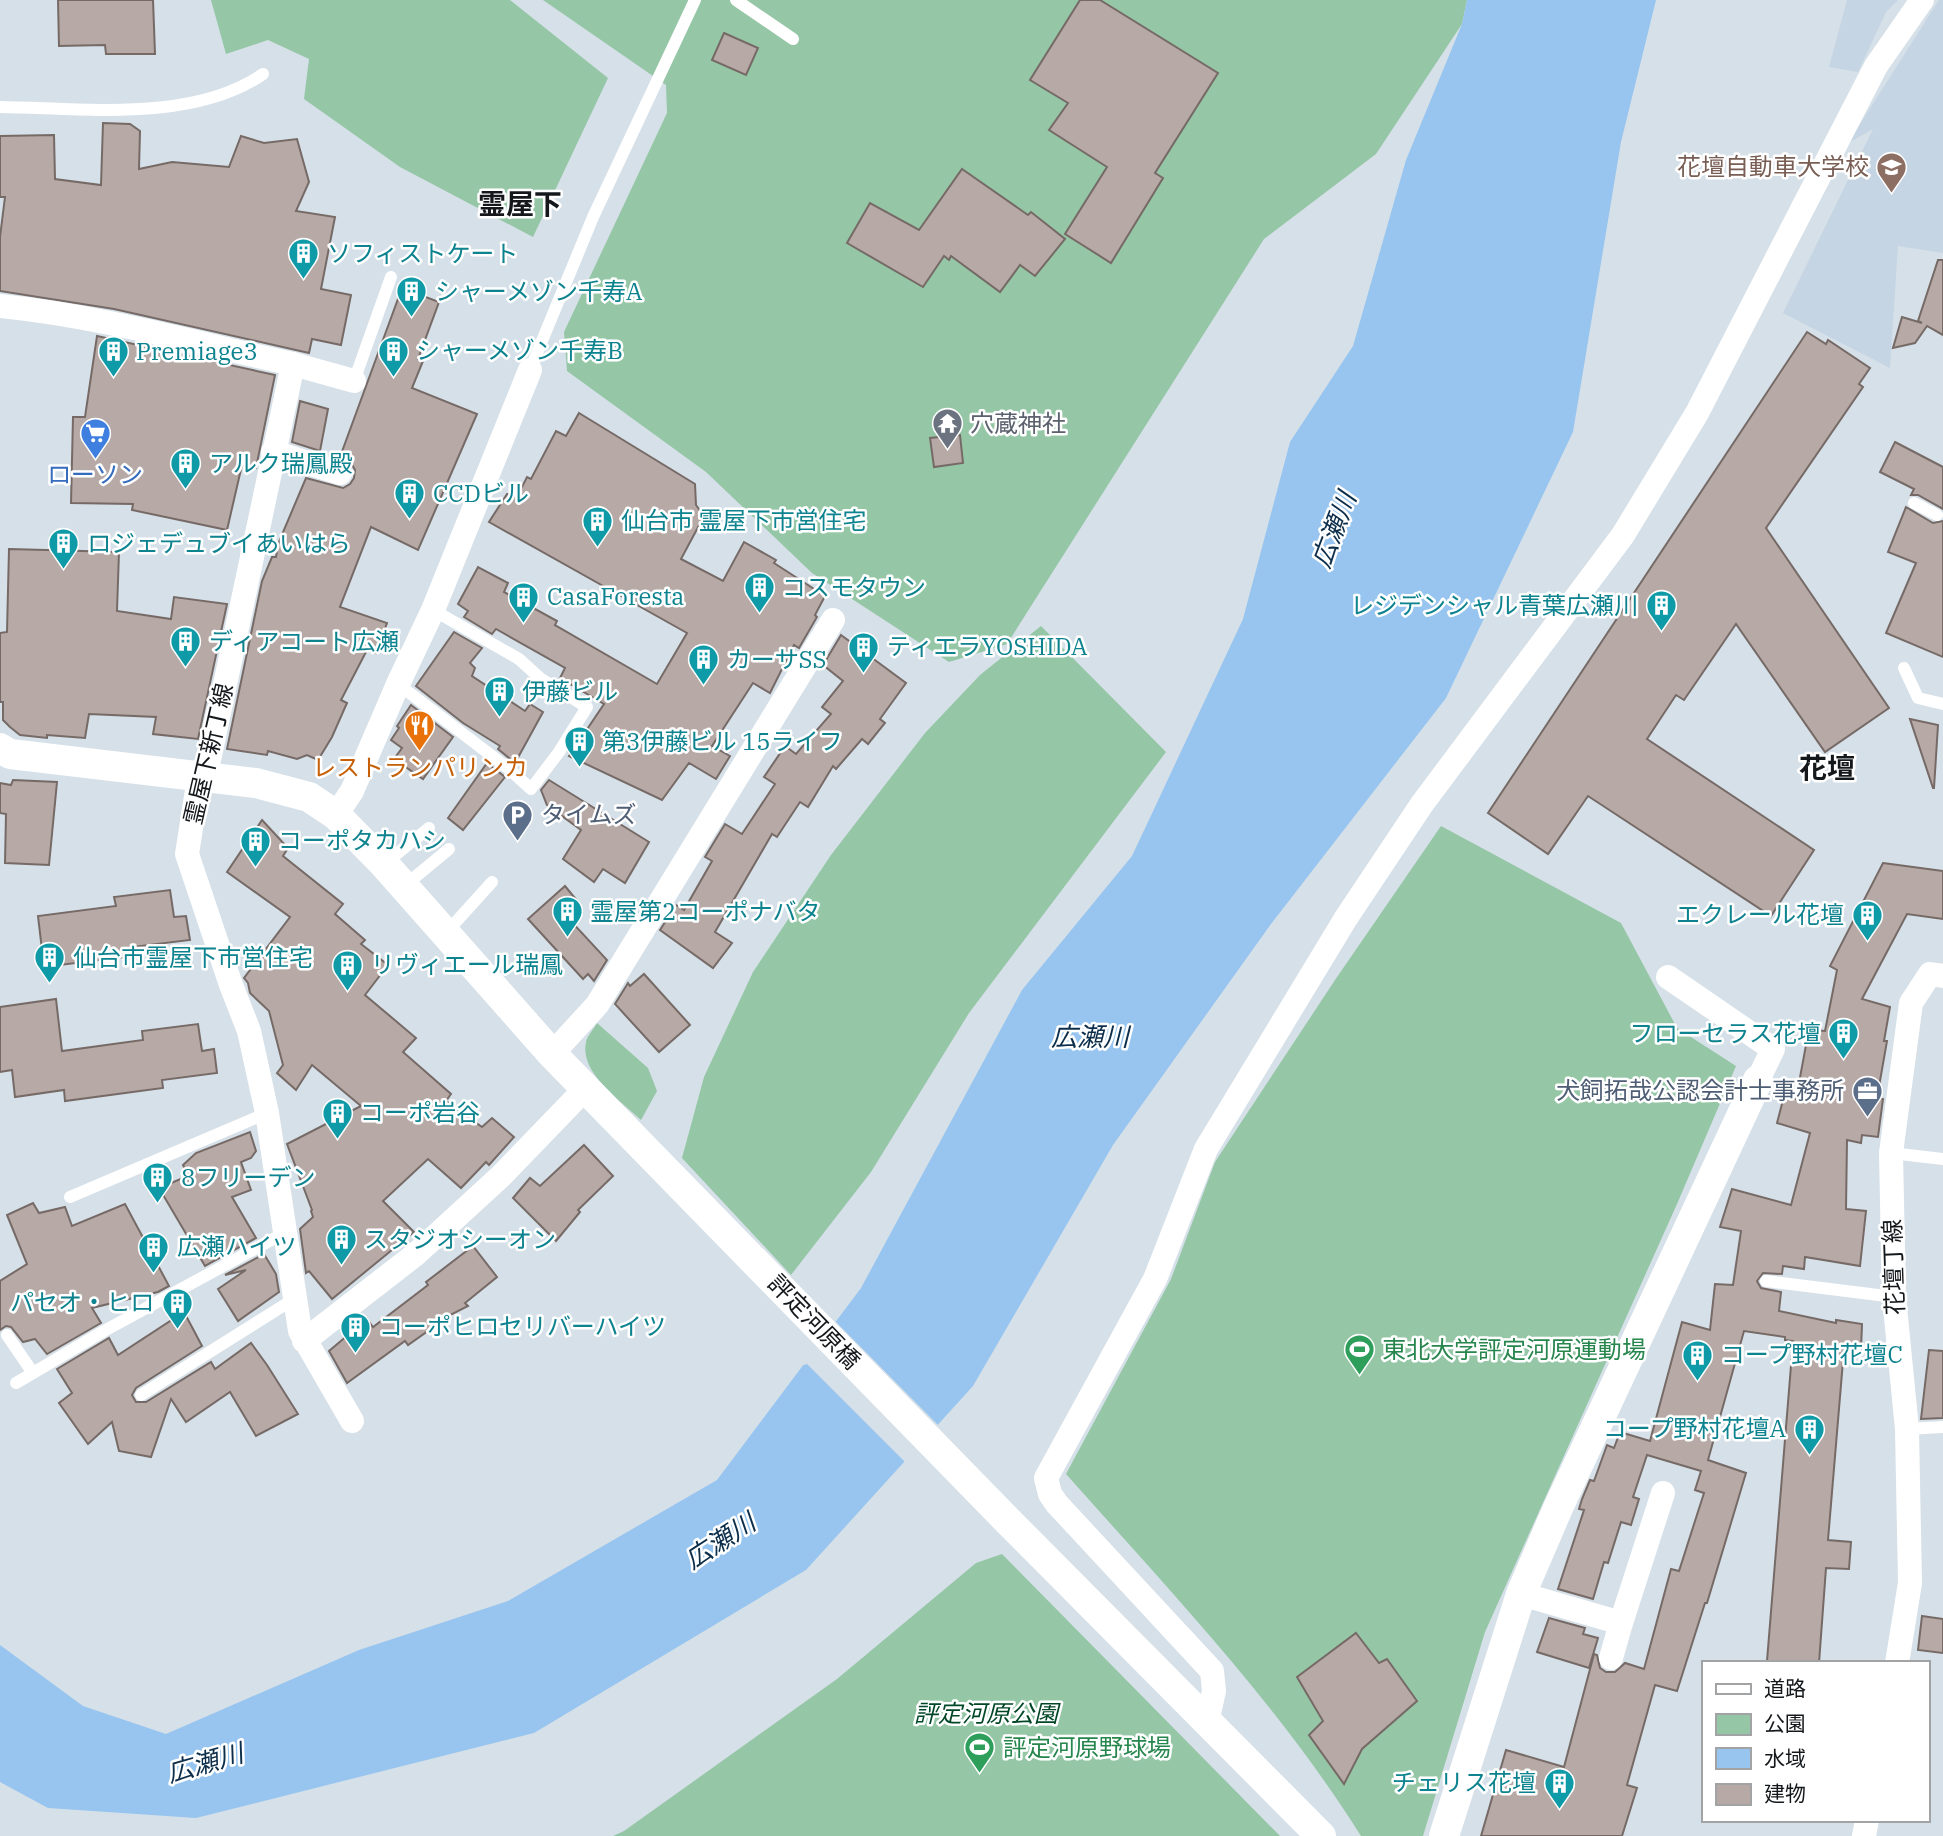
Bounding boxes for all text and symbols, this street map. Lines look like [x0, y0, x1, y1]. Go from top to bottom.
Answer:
place label: 花壇自動車大学校 [1677, 150, 1869, 182]
school or university icon: 花壇自動車大学校 [1875, 150, 1909, 194]
district label: 霊屋下 [478, 185, 562, 222]
building icon: ソフィストケート [287, 237, 321, 281]
place label: ソフィストケート [327, 237, 519, 269]
building icon: シャーメゾン千寿A [395, 275, 429, 319]
place label: シャーメゾン千寿A [435, 275, 643, 307]
building icon: シャーメゾン千寿B [376, 334, 410, 378]
place label: シャーメゾン千寿B [416, 334, 623, 366]
building icon: Premiage3 [96, 335, 130, 379]
place label: Premiage3 [136, 335, 258, 367]
temple icon: 穴蔵神社 [930, 407, 964, 451]
place label: 穴蔵神社 [970, 407, 1066, 439]
supermarket icon: ローソン [78, 416, 112, 460]
building icon: アルク瑞鳳殿 [169, 447, 203, 491]
place label: アルク瑞鳳殿 [209, 447, 353, 479]
place label: ローソン [47, 458, 143, 490]
building icon: CCDビル [393, 477, 427, 521]
place label: CCDビル [433, 477, 529, 509]
water label: 広瀬川 [1303, 484, 1364, 572]
building icon: 仙台市 霊屋下市営住宅 [581, 504, 615, 548]
place label: 仙台市 霊屋下市営住宅 [621, 504, 867, 536]
building icon: ロジェデュブイあいはら [47, 527, 81, 571]
place label: ロジェデュブイあいはら [87, 527, 351, 559]
building icon: コスモタウン [742, 571, 776, 615]
place label: コスモタウン [782, 571, 926, 603]
building icon: CasaForesta [507, 580, 541, 624]
place label: CasaForesta [547, 580, 684, 612]
place label: レジデンシャル青葉広瀬川 [1350, 589, 1638, 621]
building icon: レジデンシャル青葉広瀬川 [1644, 589, 1678, 633]
building icon: ディアコート広瀬 [169, 625, 203, 669]
place label: ディアコート広瀬 [209, 625, 399, 657]
building icon: ティエラYOSHIDA [847, 630, 881, 674]
place label: ティエラYOSHIDA [887, 630, 1088, 662]
building icon: カーサSS [687, 643, 721, 687]
place label: カーサSS [727, 643, 827, 675]
building icon: 伊藤ビル [482, 675, 516, 719]
place label: 伊藤ビル [522, 675, 618, 707]
street label: 霊屋下新丁線 [176, 680, 240, 828]
restaurant icon: レストランパリンカ [403, 709, 437, 753]
building icon: 第3伊藤ビル 15ライフ [562, 725, 596, 769]
place label: 第3伊藤ビル 15ライフ [602, 725, 843, 757]
district label: 花壇 [1799, 749, 1855, 786]
place label: レストランパリンカ [312, 751, 528, 783]
parking icon: タイムズ [501, 798, 535, 842]
place label: タイムズ [541, 798, 637, 830]
building icon: コーポタカハシ [238, 824, 272, 868]
place label: コーポタカハシ [278, 824, 446, 856]
building icon: 霊屋第2コーポナバタ [550, 895, 584, 939]
place label: 霊屋第2コーポナバタ [590, 895, 820, 927]
place label: エクレール花壇 [1676, 898, 1844, 930]
building icon: エクレール花壇 [1850, 898, 1884, 942]
building icon: 仙台市霊屋下市営住宅 [33, 941, 67, 985]
place label: 仙台市霊屋下市営住宅 [73, 941, 313, 973]
building icon: リヴィエール瑞鳳 [331, 948, 365, 992]
place label: リヴィエール瑞鳳 [371, 948, 563, 980]
place label: フローセラス花壇 [1629, 1017, 1821, 1049]
building icon: フローセラス花壇 [1827, 1017, 1861, 1061]
water label: 広瀬川 [1051, 1019, 1132, 1053]
place label: 犬飼拓哉公認会計士事務所 [1556, 1074, 1844, 1106]
office icon: 犬飼拓哉公認会計士事務所 [1850, 1074, 1884, 1118]
building icon: コーポ岩谷 [320, 1096, 354, 1140]
place label: コーポ岩谷 [360, 1096, 480, 1128]
building icon: 8フリーデン [141, 1161, 175, 1205]
place label: 8フリーデン [181, 1161, 315, 1193]
street label: 花壇丁線 [1875, 1219, 1911, 1316]
building icon: スタジオシーオン [324, 1223, 358, 1267]
place label: スタジオシーオン [364, 1223, 556, 1255]
building icon: 広瀬ハイツ [137, 1230, 171, 1274]
place label: 広瀬ハイツ [177, 1230, 297, 1262]
street label: 評定河原橋 [762, 1267, 868, 1376]
place label: パセオ・ヒロ [10, 1286, 154, 1318]
building icon: パセオ・ヒロ [160, 1286, 194, 1330]
building icon: コーポヒロセリバーハイツ [339, 1310, 373, 1354]
place label: コーポヒロセリバーハイツ [379, 1310, 666, 1342]
sports icon: 東北大学評定河原運動場 [1342, 1333, 1376, 1377]
place label: 東北大学評定河原運動場 [1382, 1333, 1646, 1365]
building icon: コープ野村花壇C [1681, 1338, 1715, 1382]
place label: コープ野村花壇C [1721, 1338, 1903, 1370]
place label: コープ野村花壇A [1603, 1412, 1787, 1444]
building icon: コープ野村花壇A [1792, 1412, 1826, 1456]
water label: 広瀬川 [677, 1503, 764, 1576]
legend [1702, 1661, 1929, 1822]
text: 道路 [1764, 1674, 1806, 1702]
park label: 評定河原公園 [914, 1697, 1061, 1729]
text: 公園 [1764, 1709, 1806, 1737]
sports icon: 評定河原野球場 [963, 1731, 997, 1775]
place label: 評定河原野球場 [1003, 1731, 1171, 1763]
water label: 広瀬川 [163, 1734, 250, 1789]
text: 水域 [1764, 1744, 1806, 1772]
place label: チェリス花壇 [1392, 1766, 1536, 1798]
building icon: チェリス花壇 [1542, 1766, 1576, 1810]
text: 建物 [1764, 1779, 1806, 1807]

